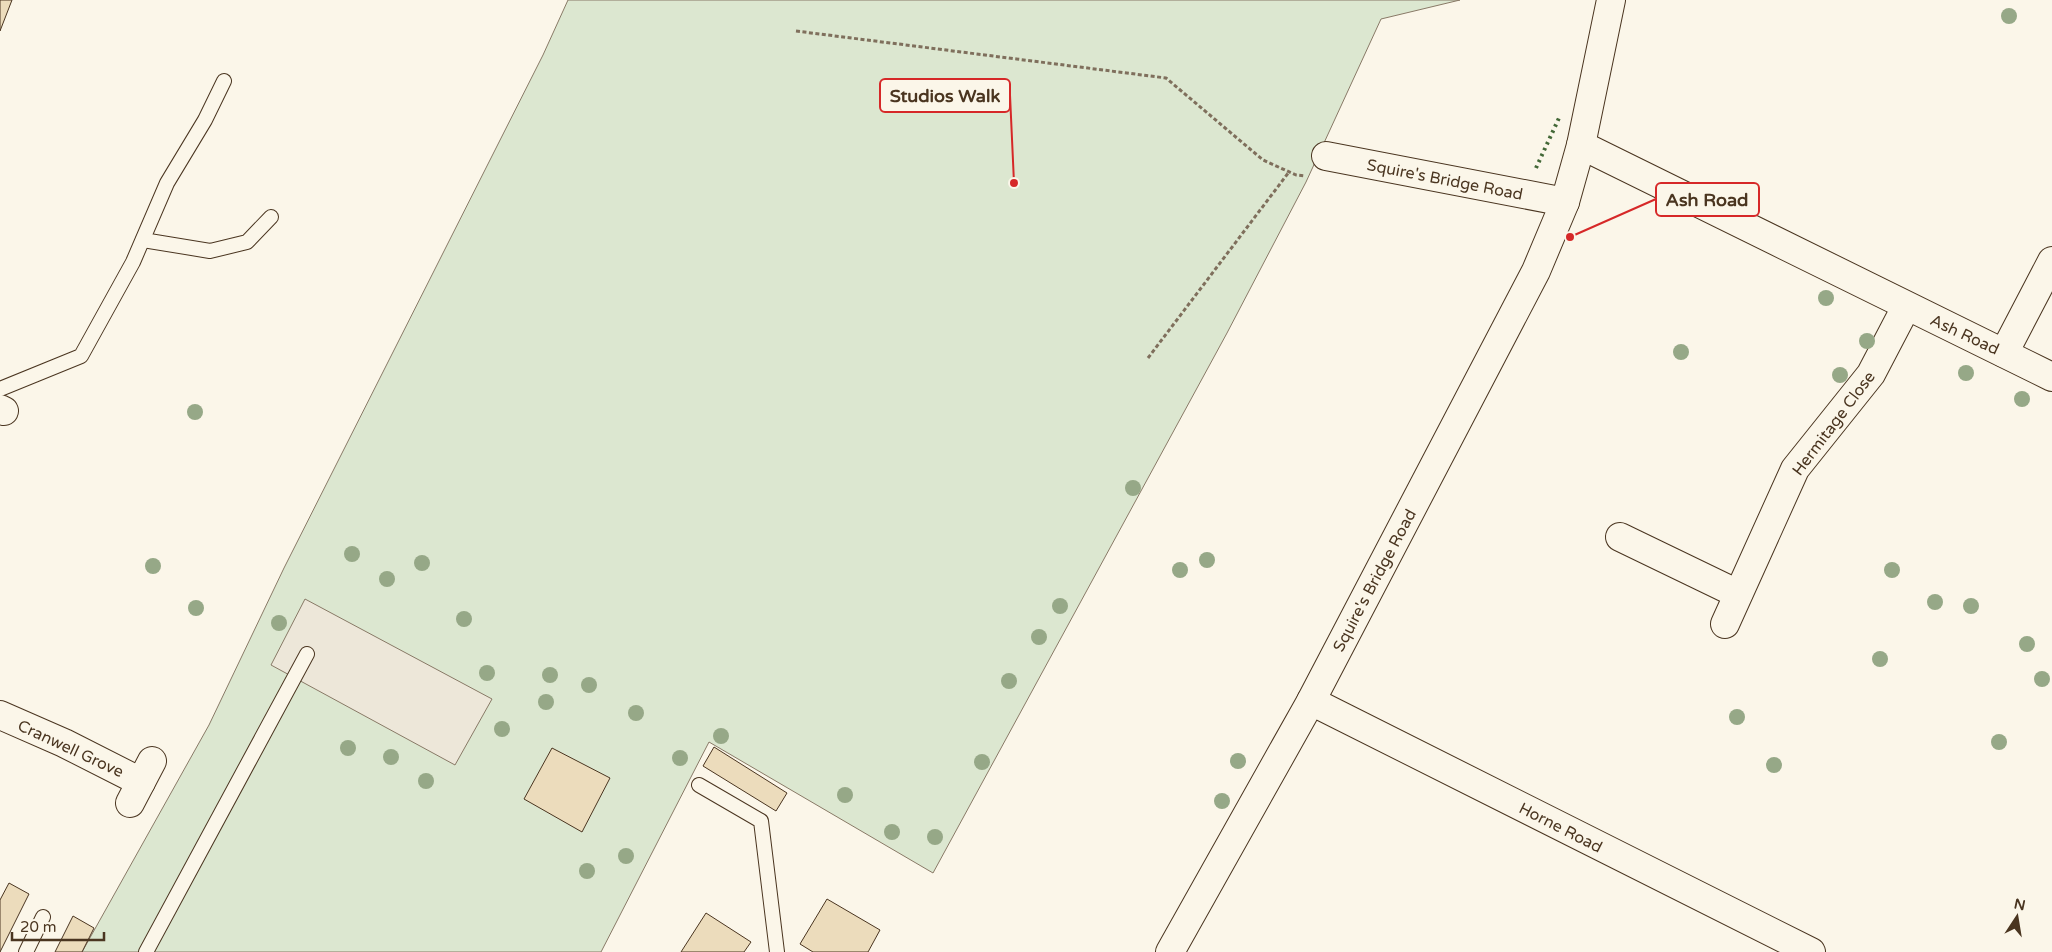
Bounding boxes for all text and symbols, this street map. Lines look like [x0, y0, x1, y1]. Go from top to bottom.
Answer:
callout: Studios Walk [880, 79, 1010, 112]
text: Studios Walk [890, 85, 1000, 107]
street label: Squire's Bridge Road [1365, 155, 1525, 205]
callout: Ash Road [1656, 183, 1759, 216]
text: Ash Road [1666, 189, 1748, 211]
street label: Ash Road [1927, 310, 2002, 360]
street label: Hermitage Close [1788, 367, 1880, 480]
street label: Squire's Bridge Road [1329, 506, 1421, 655]
street label: Cranwell Grove [14, 716, 127, 782]
street label: Horne Road [1516, 798, 1606, 857]
north arrow [1992, 892, 2042, 942]
text: N [2012, 895, 2027, 914]
scale bar [12, 910, 105, 942]
text: 20 m [20, 918, 57, 936]

